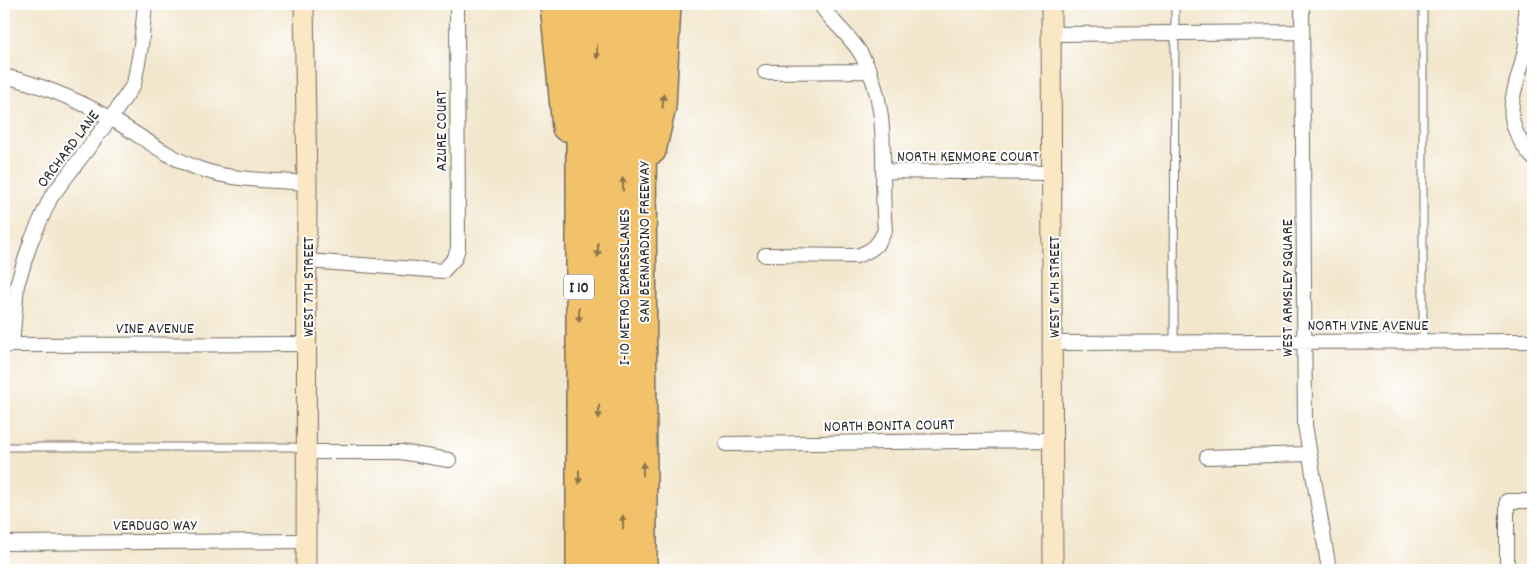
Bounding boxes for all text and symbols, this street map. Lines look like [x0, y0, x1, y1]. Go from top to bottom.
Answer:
one-way arrow [593, 45, 601, 61]
street label: AZURE COURT [431, 90, 454, 172]
one-way arrow [659, 93, 667, 109]
street label: ORCHARD LANE [32, 105, 106, 193]
street label: NORTH KENMORE COURT [897, 146, 1040, 169]
street label: SAN BERNARDINO FREEWAY [634, 160, 657, 323]
one-way arrow [619, 176, 627, 192]
street label: I-10 METRO EXPRESSLANES [614, 209, 637, 365]
street label: WEST ARMSLEY SQUARE [1277, 218, 1300, 357]
street label: WEST 6TH STREET [1044, 235, 1067, 338]
street label: WEST 7TH STREET [298, 236, 321, 337]
one-way arrow [594, 242, 602, 258]
road number: I 10 [564, 274, 594, 300]
one-way arrow [575, 307, 583, 323]
street label: NORTH VINE AVENUE [1307, 315, 1429, 338]
street label: VINE AVENUE [116, 318, 195, 341]
one-way arrow [595, 405, 603, 421]
street label: NORTH BONITA COURT [824, 414, 955, 439]
one-way arrow [639, 461, 647, 477]
one-way arrow [575, 470, 583, 486]
one-way arrow [619, 513, 627, 529]
street label: VERDUGO WAY [113, 515, 198, 538]

